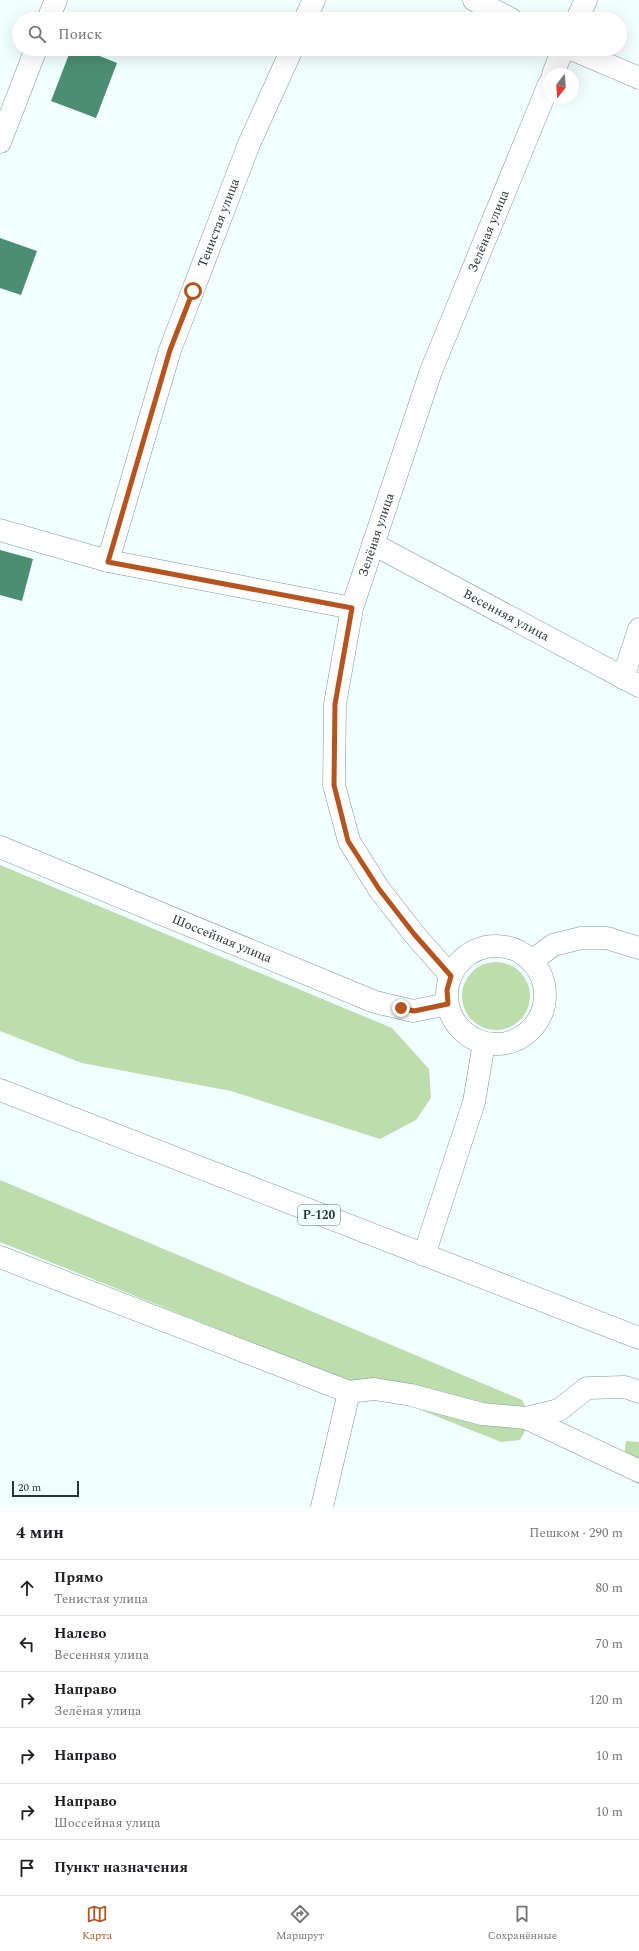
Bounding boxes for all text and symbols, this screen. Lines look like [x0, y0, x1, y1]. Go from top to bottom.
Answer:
search box [12, 12, 627, 56]
icon: search [26, 23, 48, 45]
text: Поиск [58, 23, 102, 46]
north arrow [543, 68, 579, 104]
street label: Тенистая улица [193, 175, 245, 270]
street label: Зелёная улица [463, 186, 515, 275]
route start [184, 282, 202, 300]
street label: Зелёная улица [353, 490, 400, 580]
street label: Весенняя улица [460, 584, 553, 647]
street label: Шоссейная улица [169, 909, 276, 969]
route end [392, 999, 410, 1017]
road number: Р-120 [298, 1205, 340, 1225]
scale bar [12, 1479, 79, 1498]
text: 20 m [18, 1479, 41, 1496]
text: 4 мин [16, 1520, 64, 1546]
text: Пешком · 290 m [529, 1523, 623, 1543]
text: Прямо [54, 1566, 103, 1589]
icon: ahead [16, 1577, 38, 1599]
text: 80 m [596, 1578, 623, 1598]
text: Тенистая улица [54, 1589, 148, 1609]
text: Налево [54, 1622, 107, 1645]
icon: left [16, 1633, 38, 1655]
text: 70 m [596, 1634, 623, 1654]
text: Весенняя улица [54, 1645, 149, 1665]
text: Направо [54, 1678, 117, 1701]
icon: right [16, 1689, 38, 1711]
text: 120 m [589, 1690, 623, 1710]
text: Зелёная улица [54, 1701, 141, 1721]
text: Направо [54, 1744, 117, 1767]
icon: right [16, 1745, 38, 1767]
text: 10 m [596, 1746, 623, 1766]
text: Направо [54, 1790, 117, 1813]
icon: right [16, 1801, 38, 1823]
text: 10 m [596, 1802, 623, 1822]
text: Шоссейная улица [54, 1813, 161, 1833]
text: Пункт назначения [54, 1856, 188, 1879]
icon: arrive [16, 1857, 38, 1879]
tab: Карта [82, 1903, 112, 1944]
tab: Маршрут [276, 1903, 324, 1944]
tab: Сохранённые [488, 1903, 557, 1944]

